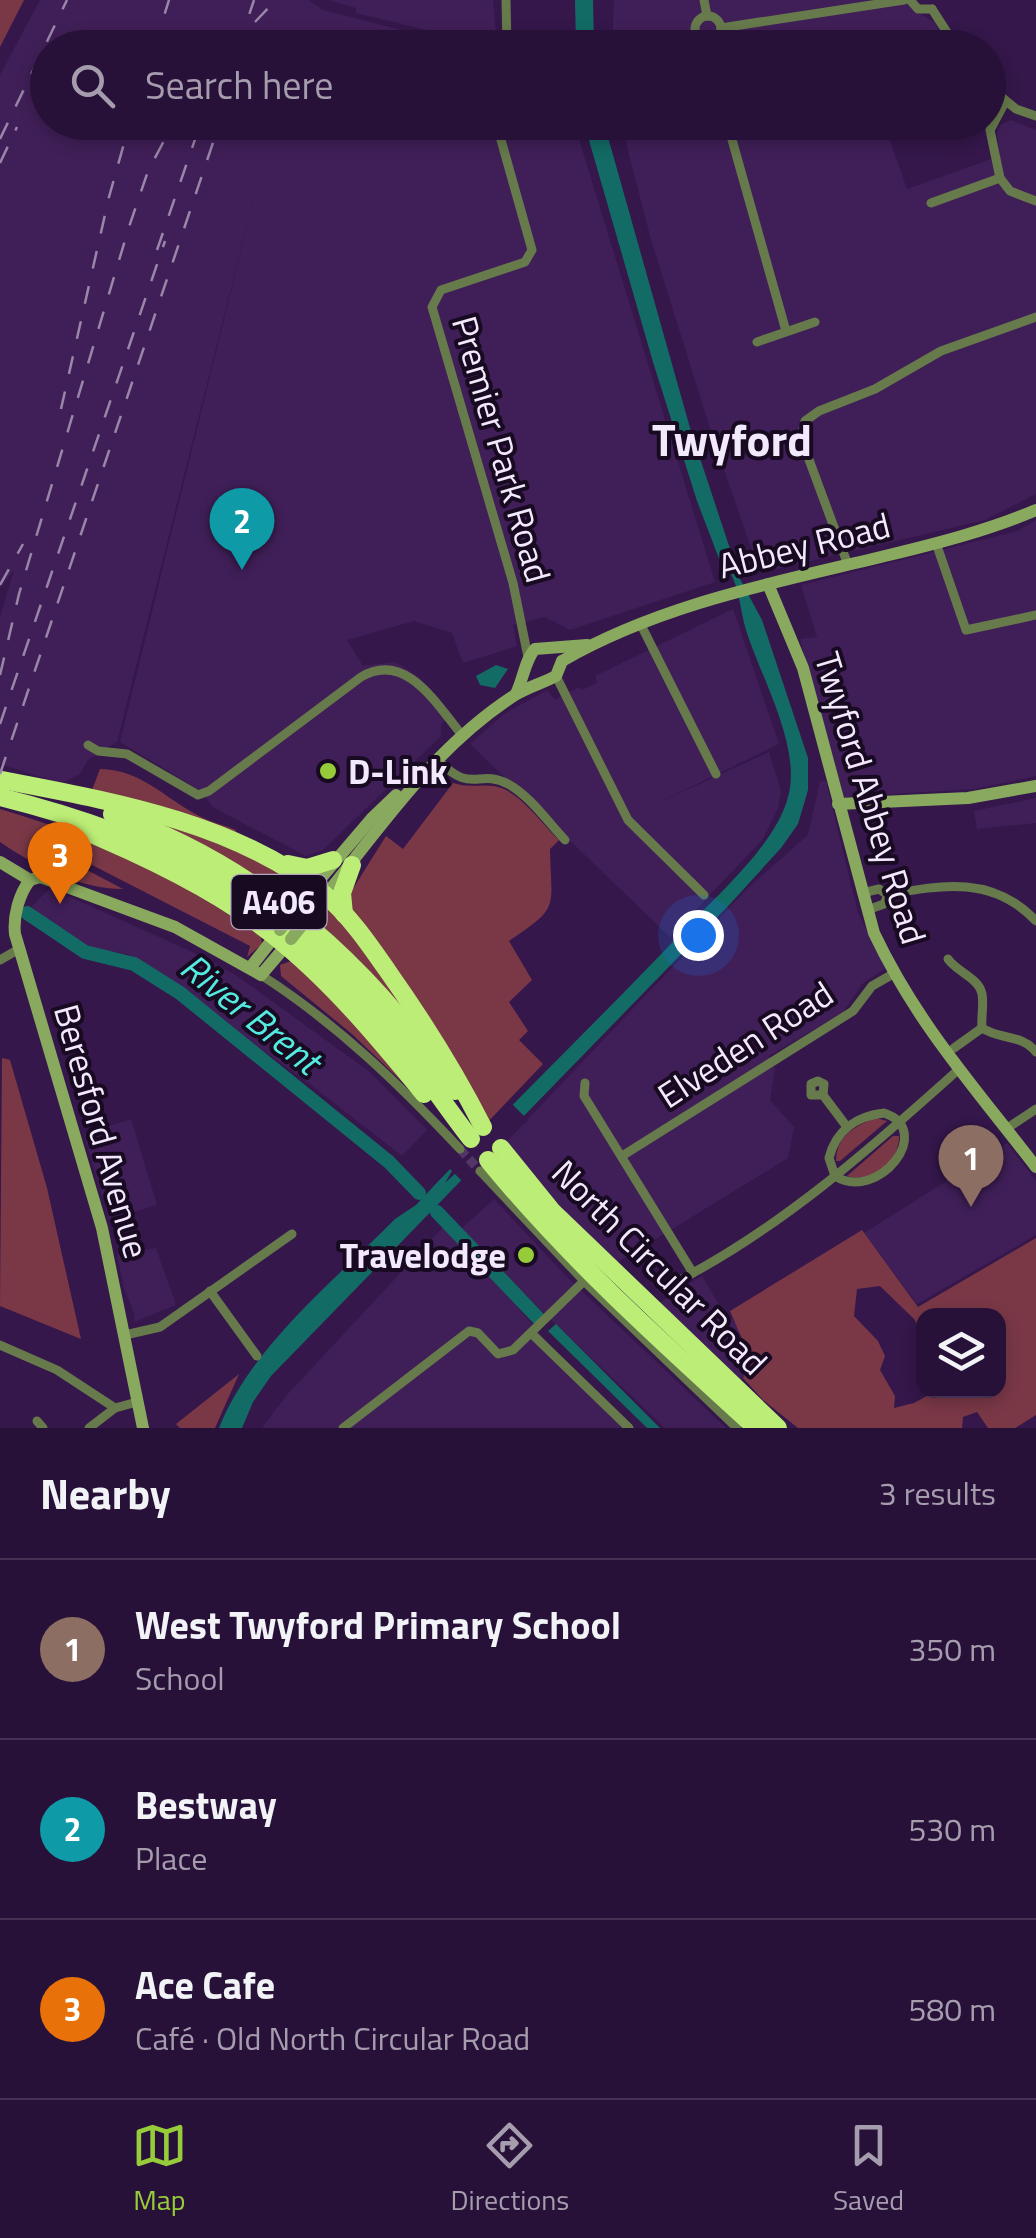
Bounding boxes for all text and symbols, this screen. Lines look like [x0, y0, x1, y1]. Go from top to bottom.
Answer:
search box [30, 30, 1006, 140]
text: Search here [145, 56, 333, 114]
icon: search [65, 58, 120, 113]
street label: Premier Park Road [438, 309, 566, 589]
district label: Twyford [652, 405, 812, 473]
pin: 2 [210, 488, 274, 570]
street label: Abbey Road [712, 498, 896, 592]
street label: Twyford Abbey Road [801, 645, 941, 951]
place label: D-Link [348, 744, 448, 798]
marker: D-Link [317, 760, 339, 782]
pin: 3 [28, 822, 92, 904]
road number: A406 [232, 875, 326, 929]
your location [673, 910, 724, 961]
water label: River Brent [168, 938, 337, 1090]
street label: Elveden Road [646, 967, 844, 1121]
street label: Beresford Avenue [40, 998, 164, 1264]
pin: 1 [938, 1124, 1004, 1207]
street label: North Circular Road [540, 1147, 780, 1387]
place label: Travelodge [340, 1228, 506, 1282]
marker: Travelodge [515, 1244, 537, 1266]
map controls [916, 1308, 1006, 1398]
button: layers [916, 1308, 1006, 1398]
text: Nearby [40, 1461, 171, 1525]
text: 3 results [879, 1469, 996, 1517]
text: West Twyford Primary School [135, 1596, 621, 1654]
text: 1 [64, 1625, 81, 1673]
text: 350 m [908, 1625, 996, 1673]
text: School [135, 1654, 225, 1702]
text: Bestway [135, 1776, 277, 1834]
text: 2 [64, 1805, 81, 1853]
text: 530 m [908, 1805, 996, 1853]
text: Place [135, 1834, 207, 1882]
text: Ace Cafe [135, 1956, 275, 2014]
text: 3 [64, 1985, 81, 2033]
text: 580 m [908, 1985, 996, 2033]
text: Café · Old North Circular Road [135, 2014, 530, 2062]
tab: Map [132, 2118, 187, 2221]
tab: Directions [451, 2118, 569, 2221]
tab: Saved [833, 2118, 904, 2221]

